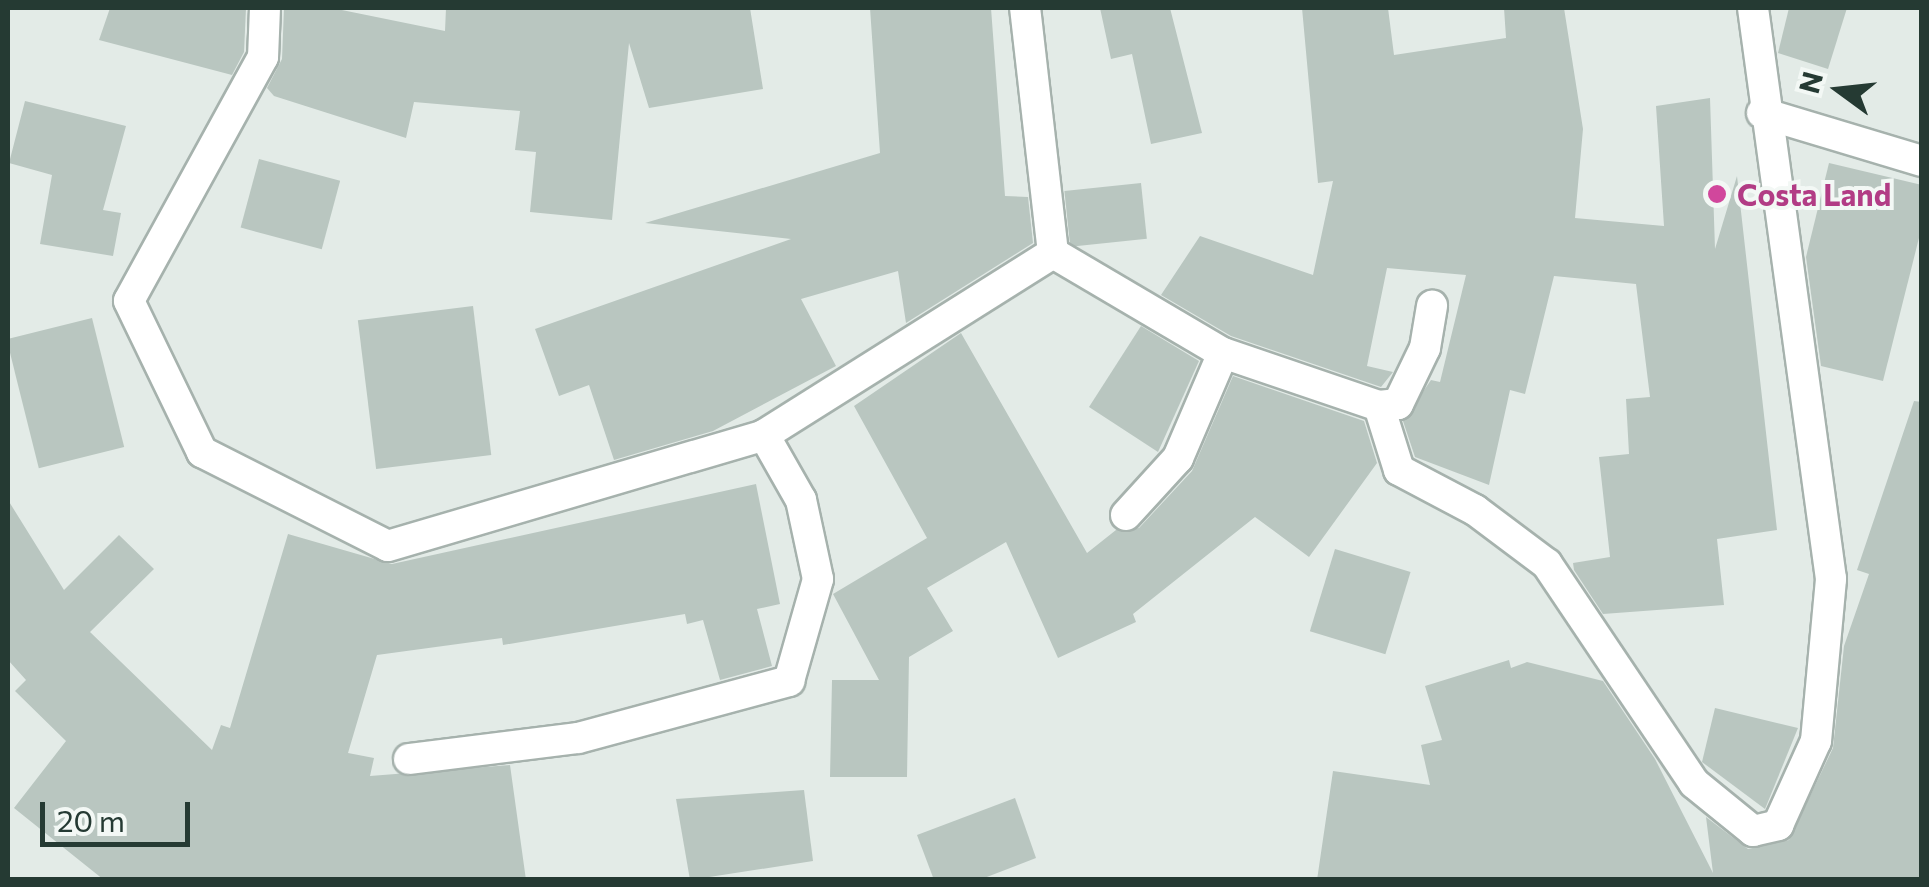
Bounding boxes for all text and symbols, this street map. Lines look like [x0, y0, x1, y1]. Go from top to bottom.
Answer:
north arrow [1789, 40, 1889, 140]
text: N [1791, 68, 1829, 97]
place label: Costa Land [1737, 176, 1891, 212]
marker: Costa Land [1706, 183, 1728, 205]
scale bar [45, 782, 195, 844]
text: 20 m [57, 801, 125, 838]

